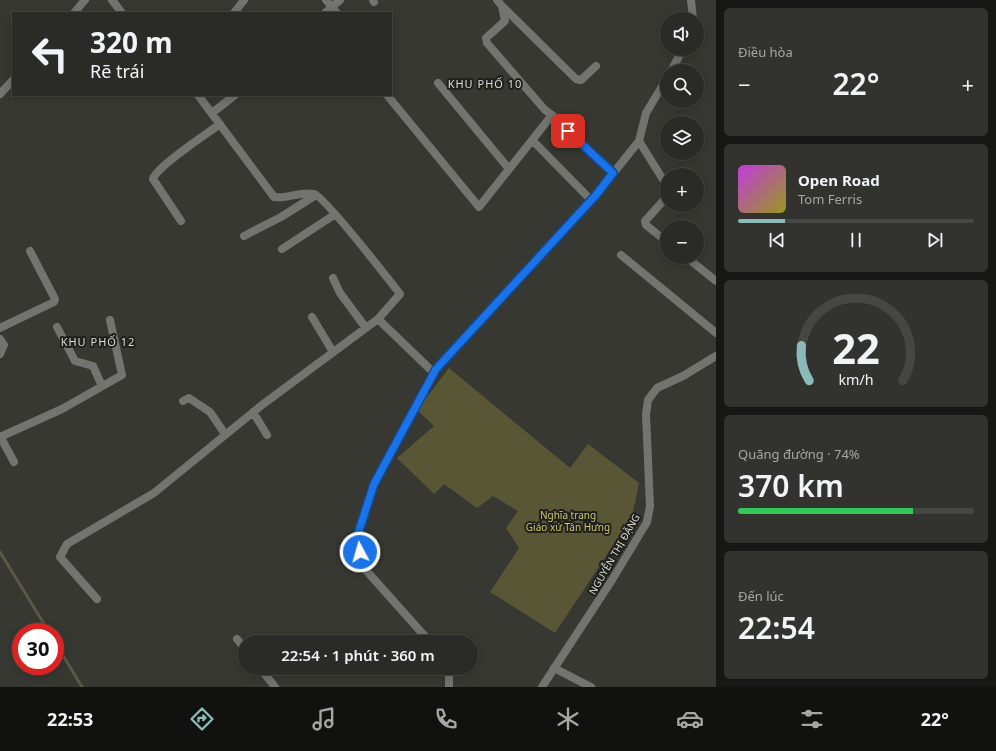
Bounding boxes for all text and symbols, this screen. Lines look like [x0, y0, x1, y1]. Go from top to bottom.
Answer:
map controls [660, 12, 704, 264]
button: sound [660, 12, 704, 56]
text: 320 m [90, 23, 173, 61]
icon: left [24, 28, 76, 80]
text: Điều hòa [738, 43, 793, 61]
text: Rẽ trái [90, 59, 144, 83]
text: 22° [832, 63, 880, 104]
button: search [660, 64, 704, 108]
text: − [738, 69, 751, 99]
text: + [961, 69, 974, 99]
district label: KHU PHỐ 10 [448, 76, 522, 91]
pin [551, 114, 585, 148]
button: layers [660, 116, 704, 160]
icon: arrive [557, 120, 579, 142]
button: + [660, 168, 704, 212]
text: Open Road [798, 170, 880, 190]
text: Tom Ferris [798, 190, 862, 208]
button: − [660, 220, 704, 264]
icon: previous [766, 229, 788, 251]
icon: pause [845, 229, 867, 251]
icon: next [924, 229, 946, 251]
text: 22 [832, 320, 880, 376]
district label: KHU PHỐ 12 [61, 334, 135, 349]
text: km/h [838, 370, 874, 389]
text: Quãng đường · 74% [738, 445, 860, 463]
text: 370 km [738, 465, 844, 506]
park label: Nghĩa trang Giáo xứ Tân Hưng [526, 508, 610, 534]
street label: NGUYỄN THỊ ĐẶNG [584, 511, 643, 597]
position arrow [339, 531, 381, 573]
text: Đến lúc [738, 587, 784, 605]
text: 22:54 [738, 607, 815, 648]
speed limit sign: 30 [12, 623, 64, 675]
text: 22:54 · 1 phút · 360 m [281, 645, 435, 665]
icon: directions [188, 705, 216, 733]
icon: music [310, 705, 338, 733]
icon: phone [432, 705, 460, 733]
icon: climate [554, 705, 582, 733]
icon: car [676, 705, 704, 733]
icon: filters [798, 705, 826, 733]
text: 22:53 [47, 707, 93, 731]
text: 22° [921, 707, 949, 731]

